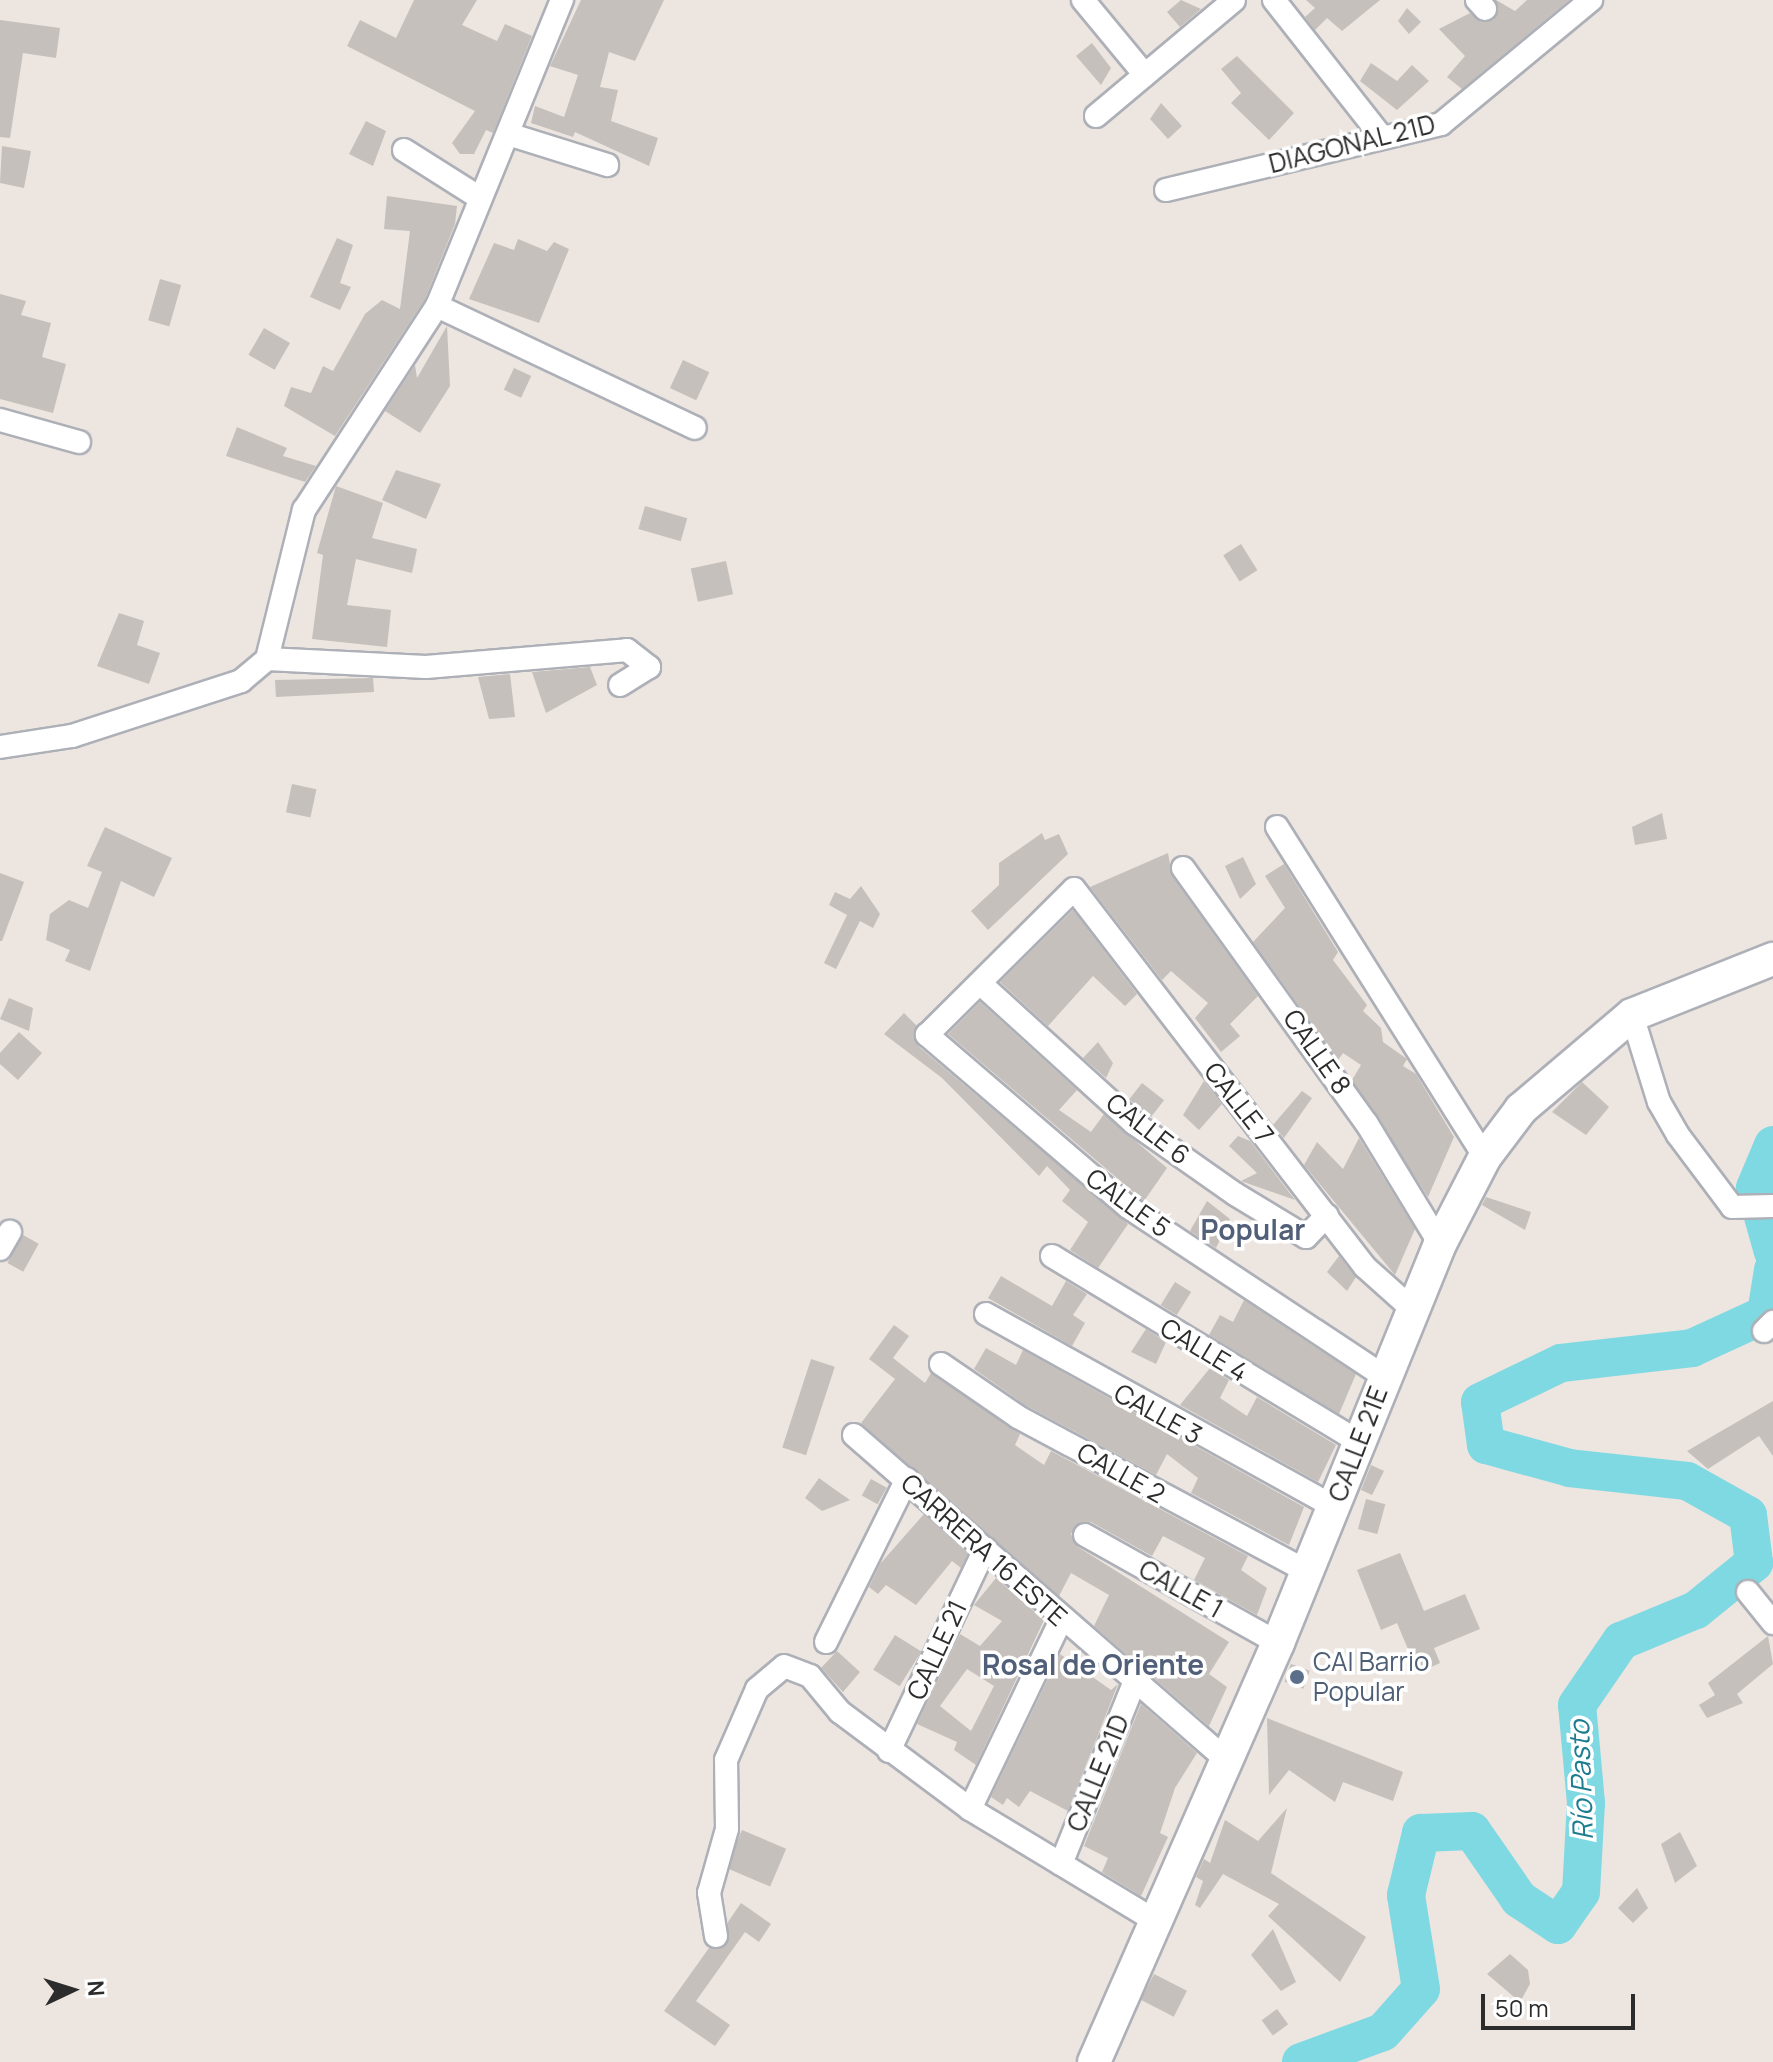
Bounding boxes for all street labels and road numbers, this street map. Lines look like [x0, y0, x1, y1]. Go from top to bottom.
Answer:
street label: DIAGONAL 21D [1265, 108, 1439, 180]
street label: CALLE 8 [1277, 1004, 1357, 1100]
street label: CALLE 7 [1198, 1056, 1280, 1150]
street label: CALLE 6 [1100, 1087, 1196, 1171]
street label: CALLE 5 [1080, 1162, 1176, 1244]
street label: CALLE 4 [1155, 1312, 1253, 1388]
street label: CALLE 3 [1109, 1377, 1207, 1451]
street label: CALLE 21E [1322, 1382, 1394, 1506]
street label: CALLE 2 [1071, 1436, 1171, 1510]
street label: CARRERA 16 ESTE [895, 1467, 1073, 1633]
street label: CALLE 1 [1134, 1553, 1228, 1625]
street label: CALLE 21 [900, 1595, 974, 1705]
street label: CALLE 21D [1060, 1710, 1136, 1836]

